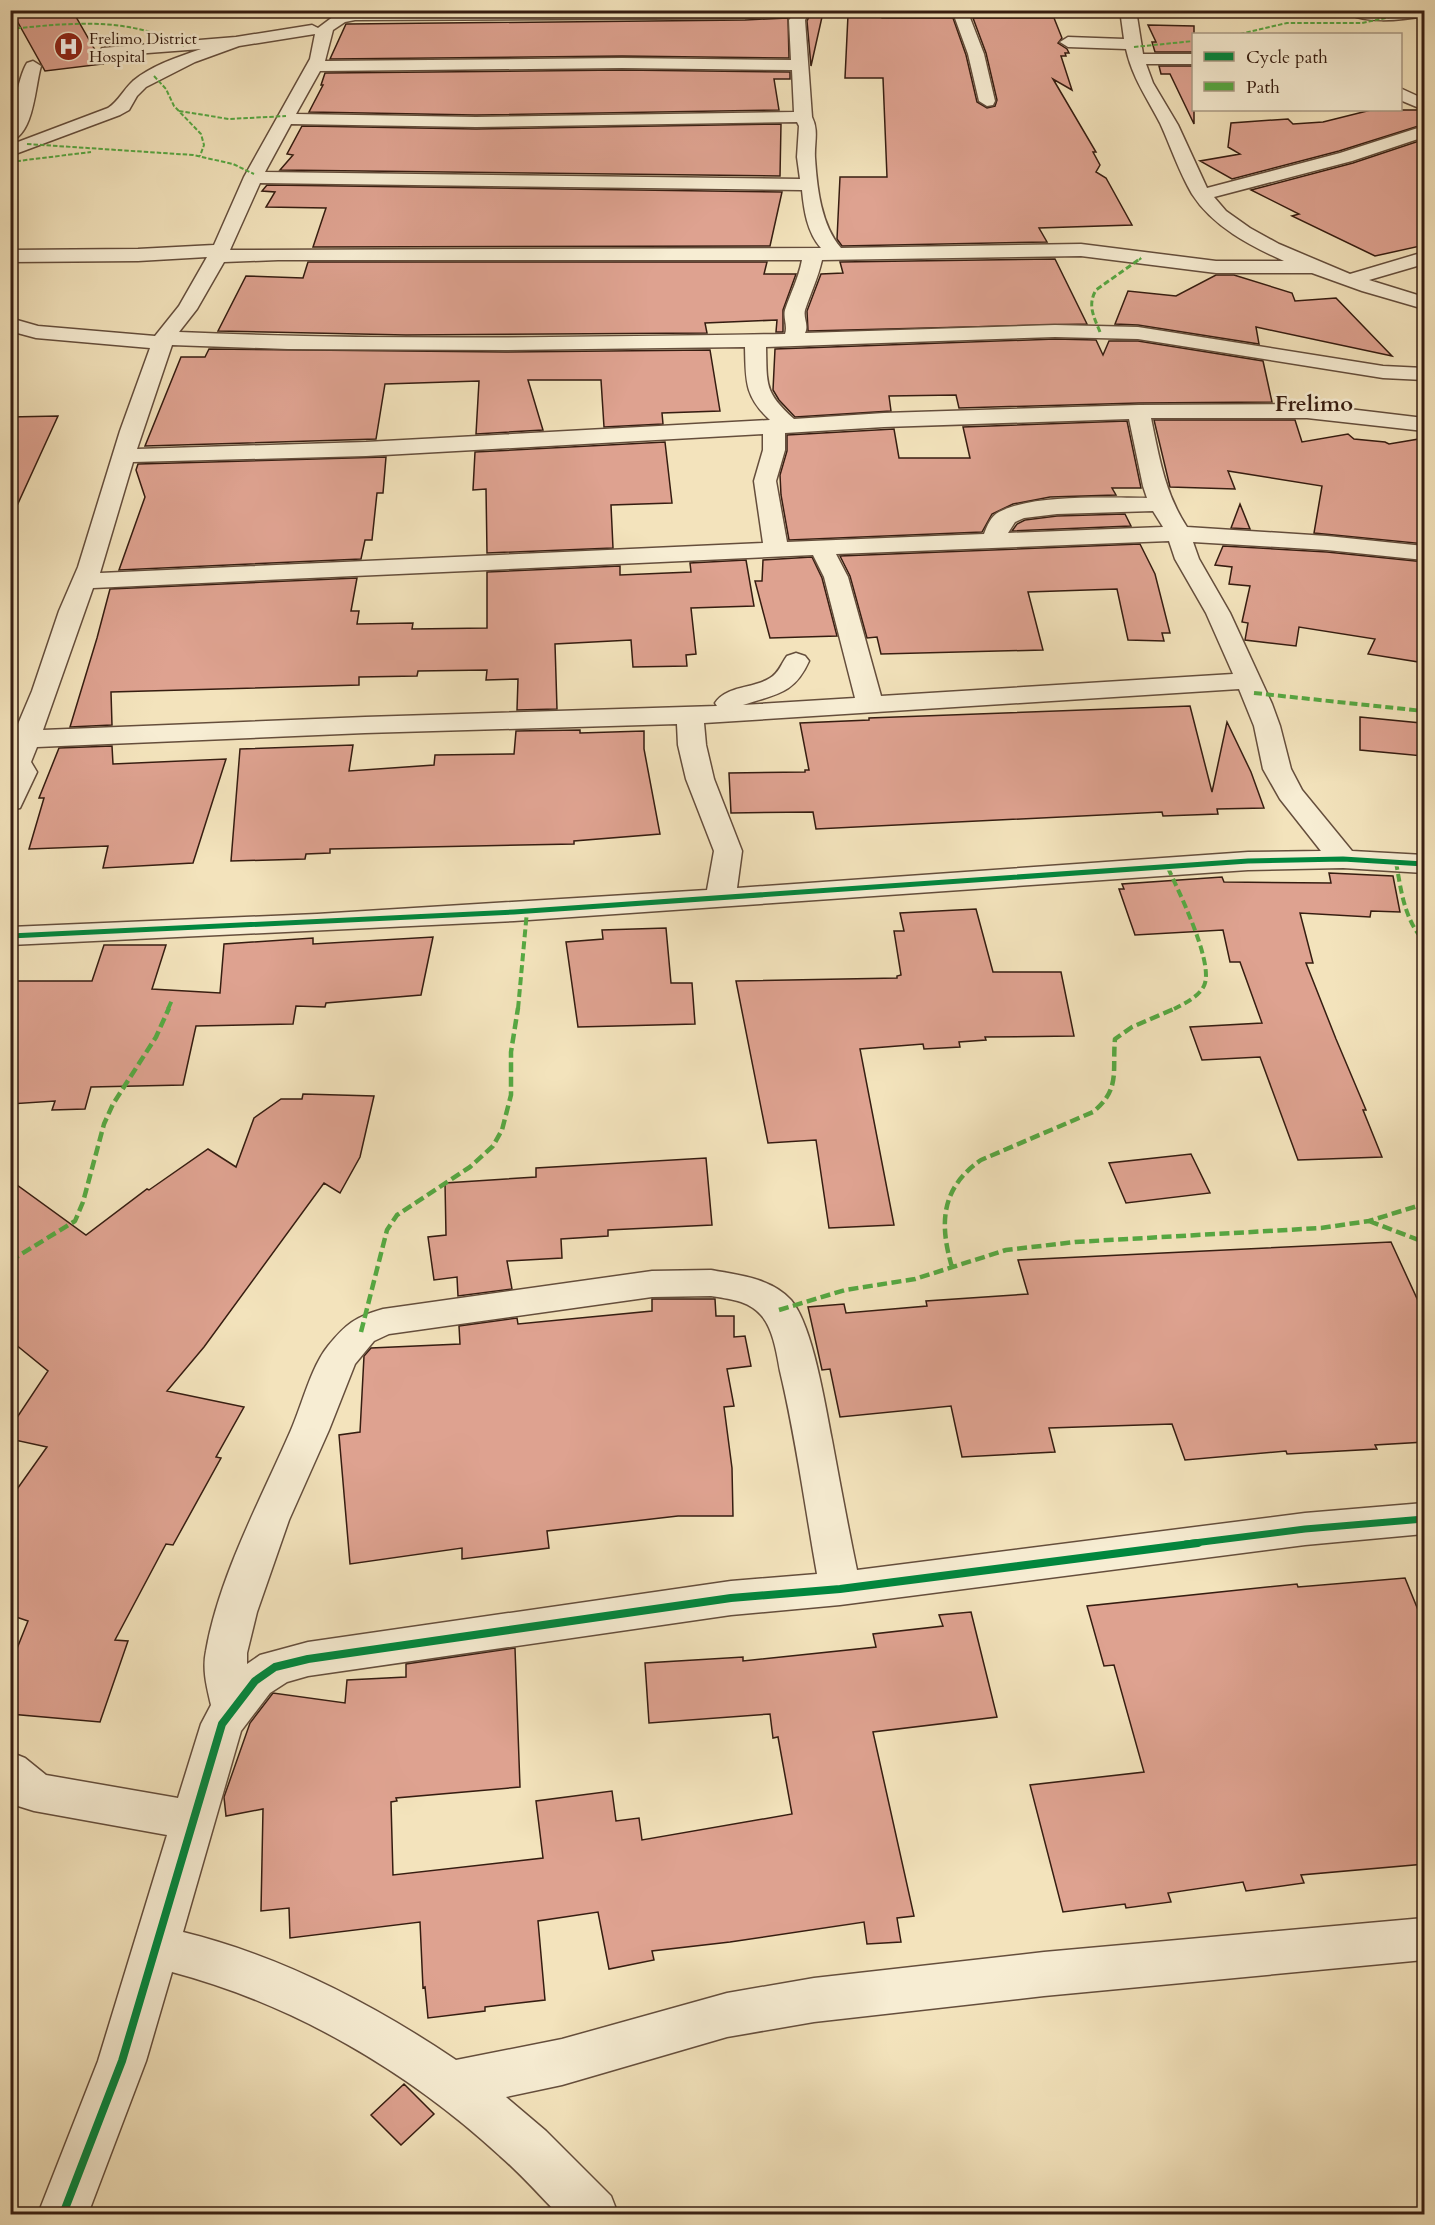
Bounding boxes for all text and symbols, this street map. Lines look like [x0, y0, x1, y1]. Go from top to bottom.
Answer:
place label: Frelimo District Hospital [89, 28, 197, 68]
hospital icon: Frelimo District Hospital [52, 31, 84, 63]
legend [1192, 33, 1402, 111]
text: Cycle path [1246, 45, 1328, 70]
text: Path [1246, 75, 1280, 100]
district label: Frelimo [1275, 389, 1353, 419]

